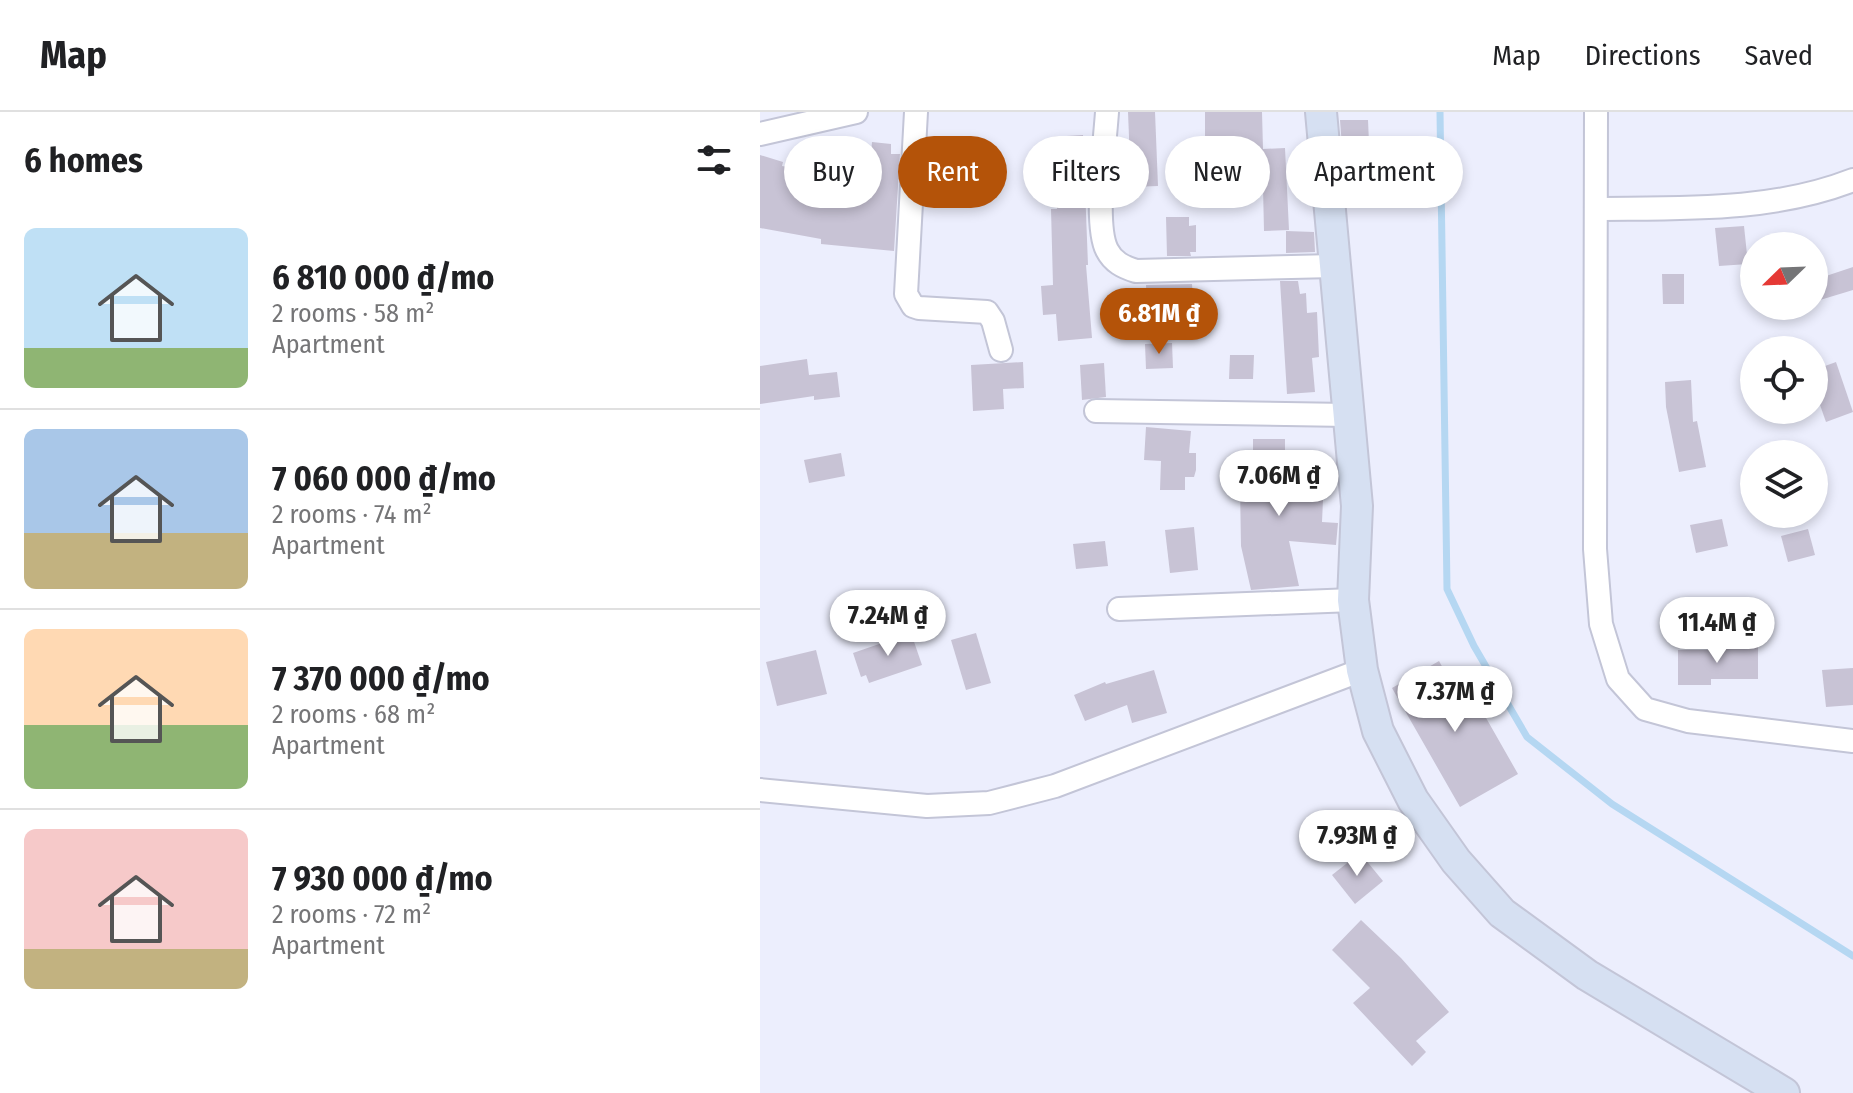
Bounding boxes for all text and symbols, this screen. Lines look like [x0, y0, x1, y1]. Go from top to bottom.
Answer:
text: Map [40, 32, 107, 78]
text: Map [1492, 39, 1541, 72]
text: Directions [1585, 39, 1701, 72]
text: Saved [1745, 39, 1813, 72]
chip: Buy [784, 136, 882, 208]
chip: Rent [898, 136, 1007, 208]
chip: Filters [1023, 136, 1149, 208]
chip: New [1165, 136, 1270, 208]
chip: Apartment [1286, 136, 1463, 208]
icon: filters [692, 138, 736, 182]
text: 6 homes [24, 140, 143, 181]
north arrow [1740, 232, 1828, 320]
map controls [1740, 232, 1828, 528]
text: 6 810 000 ₫/mo [272, 257, 495, 298]
icon: home [88, 260, 184, 356]
pin: 6.81M ₫ [1085, 288, 1233, 356]
text: 2 rooms · 58 m² [272, 298, 434, 329]
text: 6.81M ₫ [1118, 298, 1200, 329]
text: Apartment [272, 329, 385, 360]
button: locate [1740, 336, 1828, 424]
button: layers [1740, 440, 1828, 528]
pin: 7.06M ₫ [1205, 450, 1353, 518]
text: 7 060 000 ₫/mo [272, 458, 496, 499]
text: 7.06M ₫ [1238, 460, 1320, 491]
icon: home [88, 461, 184, 557]
text: 2 rooms · 74 m² [272, 499, 432, 530]
text: Apartment [272, 530, 385, 561]
pin: 7.24M ₫ [814, 590, 962, 658]
pin: 11.4M ₫ [1643, 597, 1791, 665]
text: 7.24M ₫ [848, 600, 928, 631]
text: 11.4M ₫ [1678, 607, 1756, 638]
text: 7 370 000 ₫/mo [272, 658, 490, 699]
icon: home [88, 661, 184, 757]
pin: 7.37M ₫ [1381, 666, 1529, 734]
text: 7.37M ₫ [1415, 676, 1495, 707]
text: 2 rooms · 68 m² [272, 699, 435, 730]
text: Apartment [272, 730, 385, 761]
pin: 7.93M ₫ [1283, 810, 1431, 878]
text: 7.93M ₫ [1317, 820, 1397, 851]
text: 7 930 000 ₫/mo [272, 858, 493, 899]
icon: home [88, 861, 184, 957]
text: 2 rooms · 72 m² [272, 899, 431, 930]
text: Apartment [272, 930, 385, 961]

